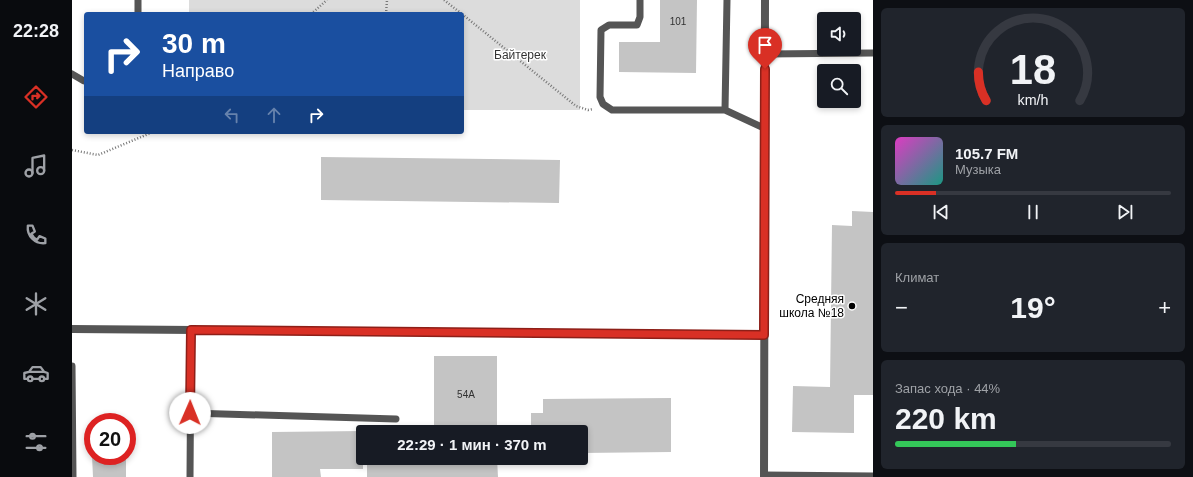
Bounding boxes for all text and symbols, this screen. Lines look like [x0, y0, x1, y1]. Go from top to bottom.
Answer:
map controls [817, 12, 861, 108]
button: sound [817, 12, 861, 56]
house number: 101 [670, 16, 687, 27]
text: 22:28 [13, 21, 59, 41]
icon: right [96, 28, 148, 80]
text: 30 m [162, 28, 226, 59]
pin [748, 28, 782, 69]
icon: arrive [754, 34, 776, 56]
text: 18 [1010, 45, 1056, 92]
park label: Байтерек [494, 48, 547, 62]
text: Направо [162, 61, 234, 81]
button: search [817, 64, 861, 108]
icon: directions [22, 83, 50, 111]
text: km/h [1018, 91, 1049, 107]
icon: left [221, 104, 243, 126]
icon: ahead [263, 104, 285, 126]
icon: right [305, 104, 327, 126]
text: 105.7 FM [955, 145, 1018, 162]
icon: music [22, 152, 50, 180]
text: Музыка [955, 162, 1001, 177]
icon: previous [930, 201, 952, 223]
icon: pause [1022, 201, 1044, 223]
icon: next [1114, 201, 1136, 223]
icon: phone [22, 221, 50, 249]
text: Климат [895, 270, 939, 285]
icon: climate [22, 290, 50, 318]
text: 19° [1010, 291, 1056, 324]
place label: Средняя школа №18 [779, 292, 844, 320]
text: − [895, 295, 908, 320]
text: + [1158, 295, 1171, 320]
marker: Средняя школа №18 [847, 301, 857, 311]
icon: car [22, 359, 50, 387]
text: Запас хода · 44% [895, 381, 1000, 396]
house number: 54А [457, 389, 475, 400]
position arrow [169, 392, 211, 434]
text: 220 km [895, 402, 997, 435]
speed limit sign: 20 [84, 413, 136, 465]
icon: filters [22, 428, 50, 456]
text: 22:29 · 1 мин · 370 m [397, 436, 547, 453]

